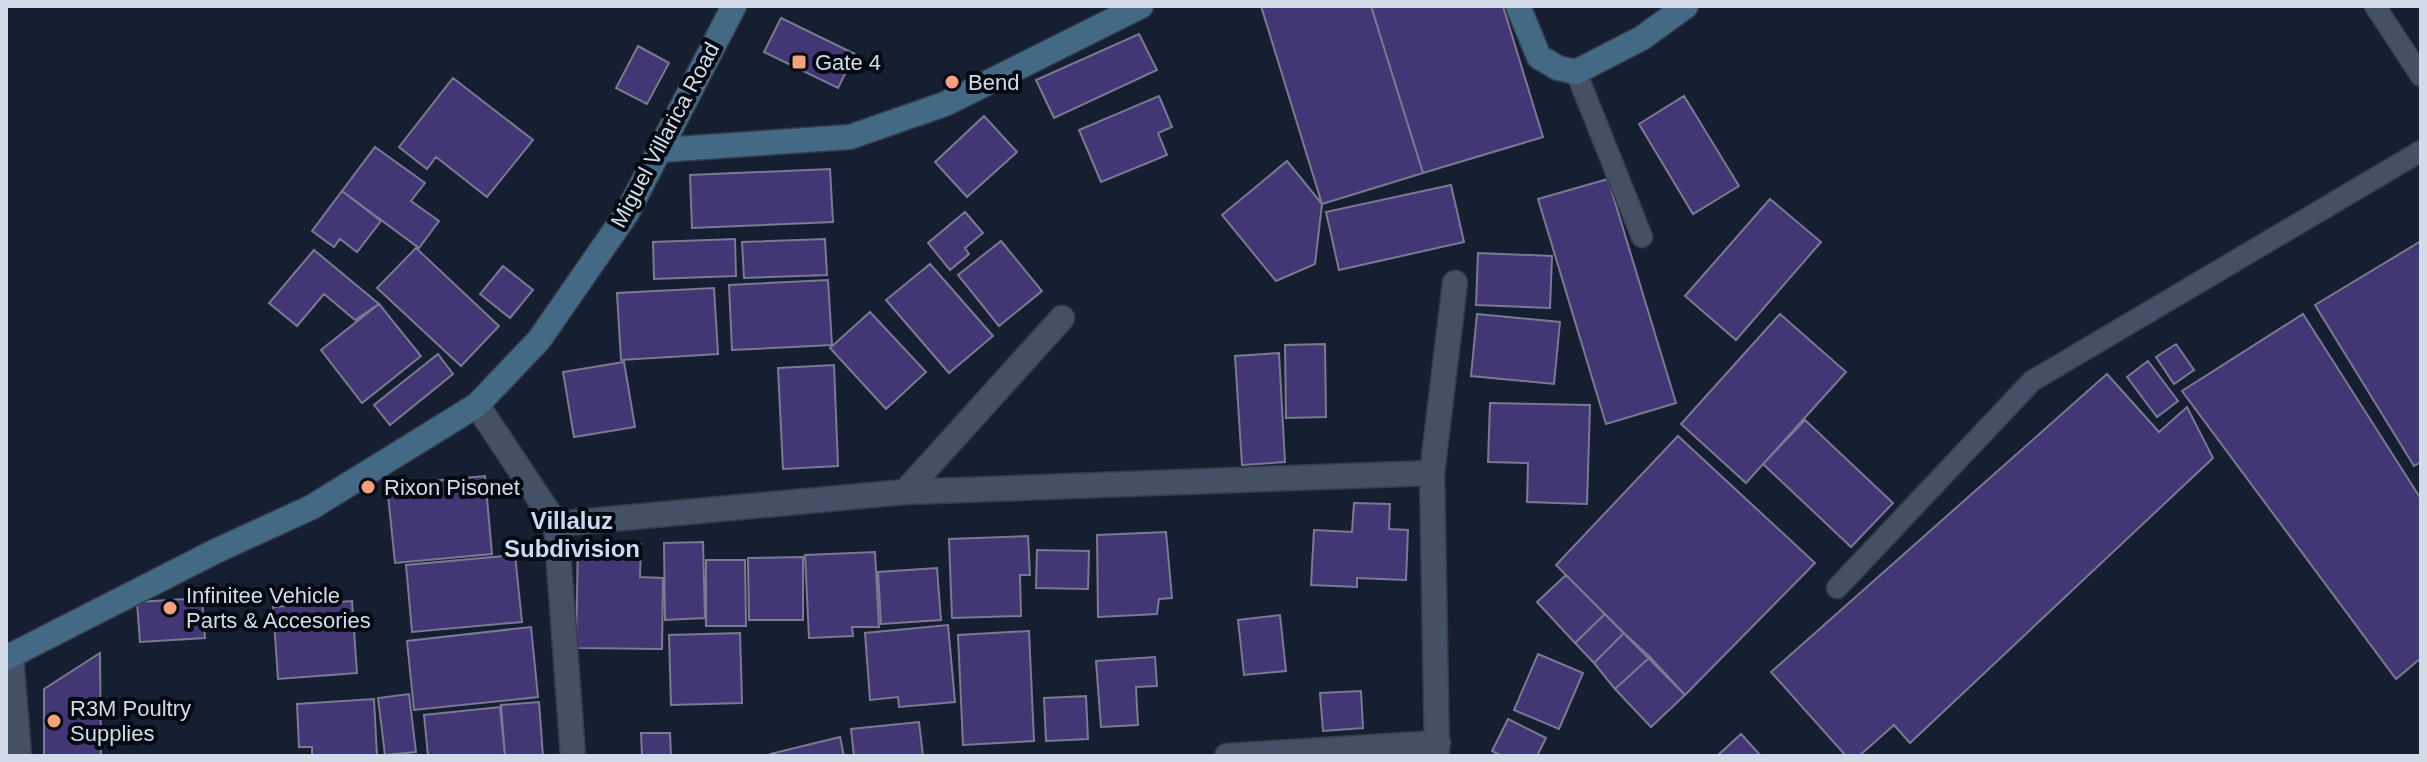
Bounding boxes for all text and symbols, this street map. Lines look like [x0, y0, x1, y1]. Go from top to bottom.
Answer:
street label: Miguel Villarica Road [606, 38, 724, 232]
place label: Gate 4 [815, 50, 881, 75]
marker: Gate 4 [790, 53, 808, 71]
place label: Bend [968, 70, 1019, 95]
marker: Bend [943, 73, 961, 91]
place label: Rixon Pisonet [384, 475, 520, 500]
marker: Rixon Pisonet [359, 478, 377, 496]
district label: Villaluz Subdivision [504, 507, 640, 562]
place label: Infinitee Vehicle Parts & Accesories [186, 583, 371, 633]
marker: Infinitee Vehicle Parts & Accesories [161, 599, 179, 617]
place label: R3M Poultry Supplies [70, 696, 191, 746]
marker: R3M Poultry Supplies [45, 712, 63, 730]

